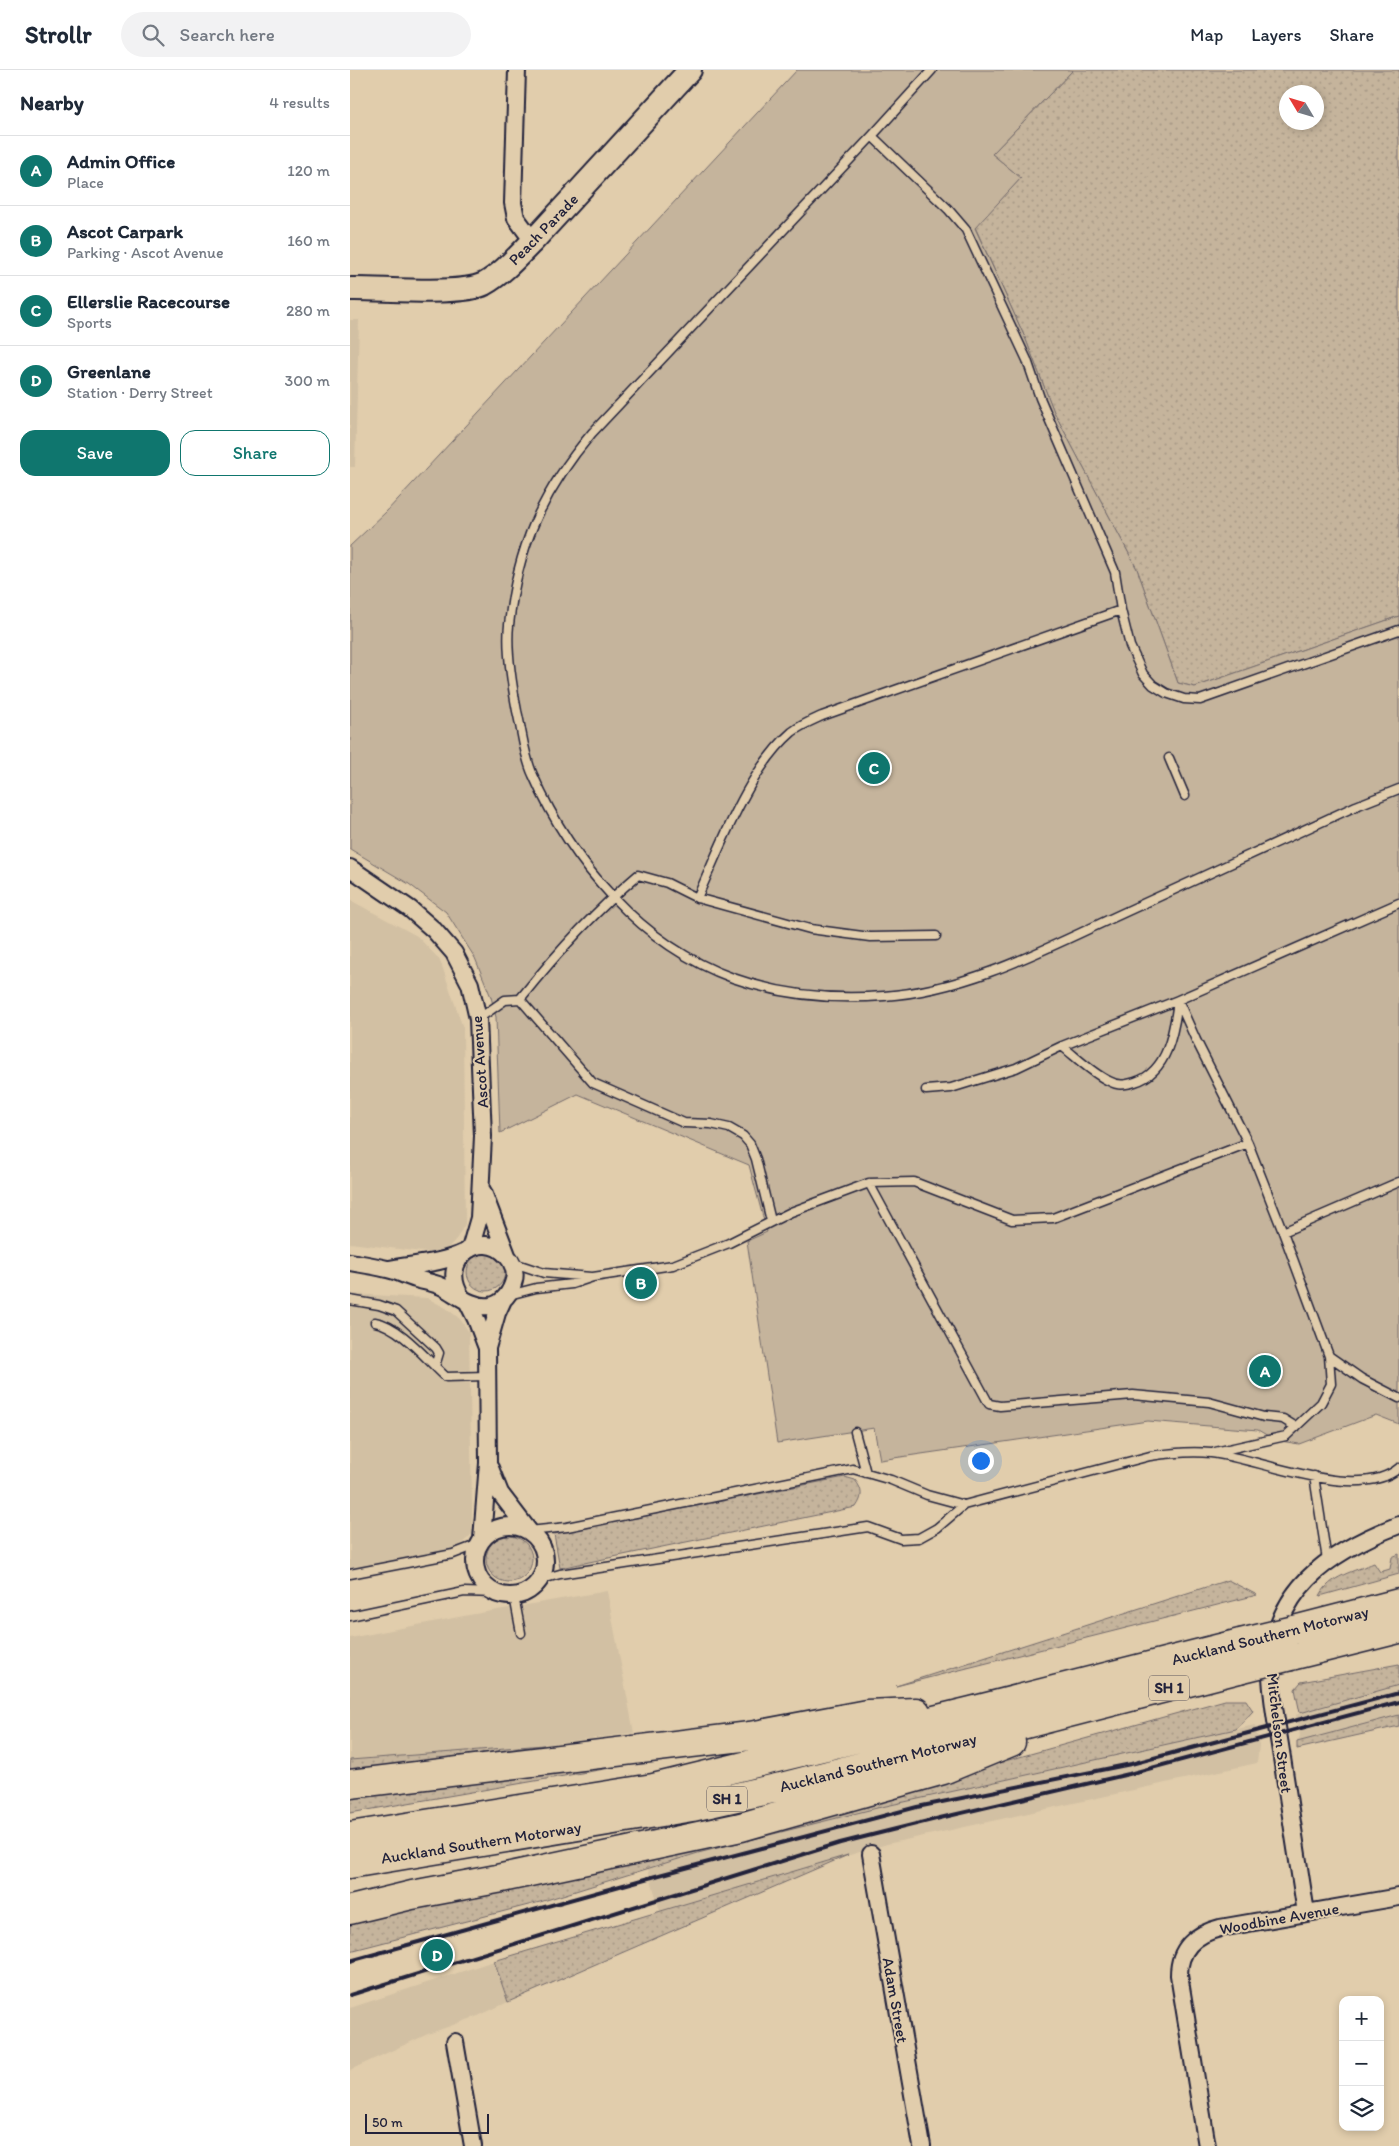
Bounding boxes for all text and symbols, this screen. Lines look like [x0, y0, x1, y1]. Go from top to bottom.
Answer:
search box [121, 12, 471, 57]
text: Strollr [25, 20, 91, 49]
icon: search [139, 21, 167, 49]
text: Search here [179, 23, 275, 46]
text: Map [1190, 24, 1223, 46]
text: Layers [1251, 24, 1301, 46]
text: Share [1329, 24, 1374, 46]
north arrow [1279, 85, 1324, 130]
text: Nearby [20, 90, 84, 115]
text: 4 results [269, 93, 330, 112]
text: Admin Office [67, 150, 175, 173]
text: A [31, 161, 41, 180]
text: 120 m [287, 161, 330, 180]
text: Place [67, 173, 104, 192]
street label: Peach Parade [505, 190, 582, 269]
text: Ascot Carpark [67, 220, 183, 243]
text: B [31, 231, 41, 250]
text: 160 m [287, 231, 330, 250]
text: Parking · Ascot Avenue [67, 243, 224, 262]
text: Ellerslie Racecourse [67, 290, 230, 313]
text: C [31, 301, 41, 320]
text: 280 m [286, 301, 330, 320]
text: Sports [67, 313, 112, 332]
text: Greenlane [67, 360, 151, 383]
text: D [31, 371, 41, 390]
text: 300 m [285, 371, 330, 390]
text: Station · Derry Street [67, 383, 213, 402]
button: Save [20, 430, 170, 476]
button: Share [180, 430, 330, 476]
pin: C [858, 749, 890, 787]
street label: Ascot Avenue [467, 1015, 492, 1109]
pin: B [625, 1264, 657, 1302]
pin: A [1249, 1352, 1281, 1390]
your location [968, 1448, 994, 1474]
street label: Auckland Southern Motorway [1170, 1602, 1371, 1669]
street label: Mitchelson Street [1263, 1672, 1296, 1794]
road number: SH 1 [1149, 1676, 1189, 1700]
street label: Auckland Southern Motorway [778, 1729, 979, 1796]
road number: SH 1 [707, 1786, 747, 1812]
street label: Auckland Southern Motorway [380, 1817, 583, 1868]
street label: Woodbine Avenue [1218, 1899, 1340, 1938]
pin: D [421, 1936, 453, 1974]
street label: Adam Street [879, 1956, 912, 2044]
map controls [1339, 1996, 1384, 2131]
button: + [1339, 1996, 1384, 2041]
button: − [1339, 2041, 1384, 2086]
button: layers [1339, 2086, 1384, 2131]
scale bar [365, 2111, 489, 2134]
text: 50 m [372, 2114, 403, 2131]

